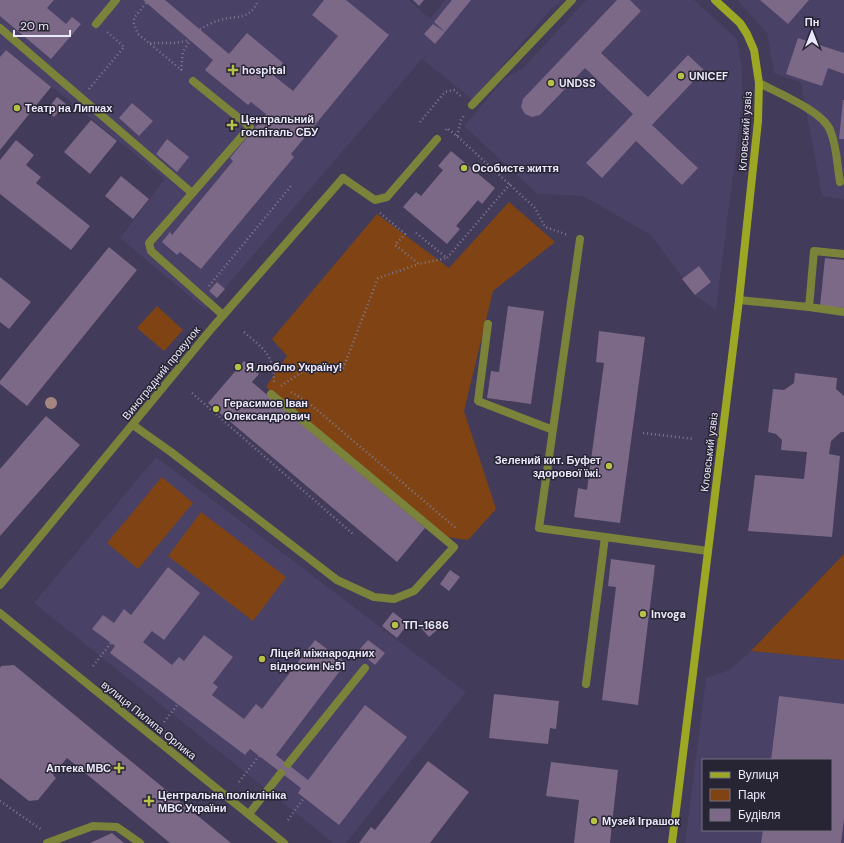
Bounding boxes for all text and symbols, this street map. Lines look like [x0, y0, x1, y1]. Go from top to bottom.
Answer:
scale bar [14, 12, 70, 38]
north arrow [792, 12, 832, 52]
text: Пн [805, 15, 819, 29]
text: 20 m [20, 18, 49, 34]
place label: hospital [242, 63, 286, 77]
marker: hospital [227, 64, 239, 76]
place label: UNICEF [689, 69, 728, 83]
marker: UNICEF [676, 71, 686, 81]
place label: UNDSS [559, 76, 596, 90]
marker: UNDSS [546, 78, 556, 88]
street label: Кловський узвіз [735, 91, 755, 171]
place label: Театр на Липках [25, 101, 113, 115]
marker: Театр на Липках [12, 103, 22, 113]
place label: Центральний госпіталь СБУ [241, 112, 318, 139]
marker: Центральний госпіталь СБУ [226, 119, 238, 131]
place label: Особисте життя [472, 161, 559, 175]
marker: Особисте життя [459, 163, 469, 173]
street label: Виноградний провулок [119, 323, 203, 423]
place label: Я люблю Україну! [246, 360, 342, 374]
marker: Я люблю Україну! [233, 362, 243, 372]
place label: Герасимов Іван Олександрович [224, 396, 310, 423]
marker: Герасимов Іван Олександрович [211, 404, 221, 414]
street label: Кловський узвіз [697, 411, 721, 493]
place label: Зелений кит. Буфет здорової їжі. [495, 453, 602, 480]
marker: Зелений кит. Буфет здорової їжі. [604, 461, 614, 471]
place label: Invoga [651, 607, 686, 621]
marker: Invoga [638, 609, 648, 619]
place label: ТП-1686 [403, 618, 449, 632]
marker: ТП-1686 [390, 620, 400, 630]
place label: Ліцей міжнародних відносин №51 [270, 646, 375, 673]
marker: Ліцей міжнародних відносин №51 [257, 654, 267, 664]
street label: вулиця Пилипа Орлика [99, 677, 200, 763]
legend [702, 759, 832, 831]
place label: Аптека МВС [46, 761, 111, 775]
marker: Аптека МВС [114, 763, 124, 773]
text: Вулиця [738, 767, 779, 783]
text: Парк [738, 787, 766, 803]
place label: Центральна поліклініка МВС України [158, 788, 287, 815]
marker: Центральна поліклініка МВС України [143, 795, 155, 807]
text: Будівля [738, 807, 780, 823]
place label: Музей Іграшок [602, 814, 680, 828]
marker: Музей Іграшок [589, 816, 599, 826]

